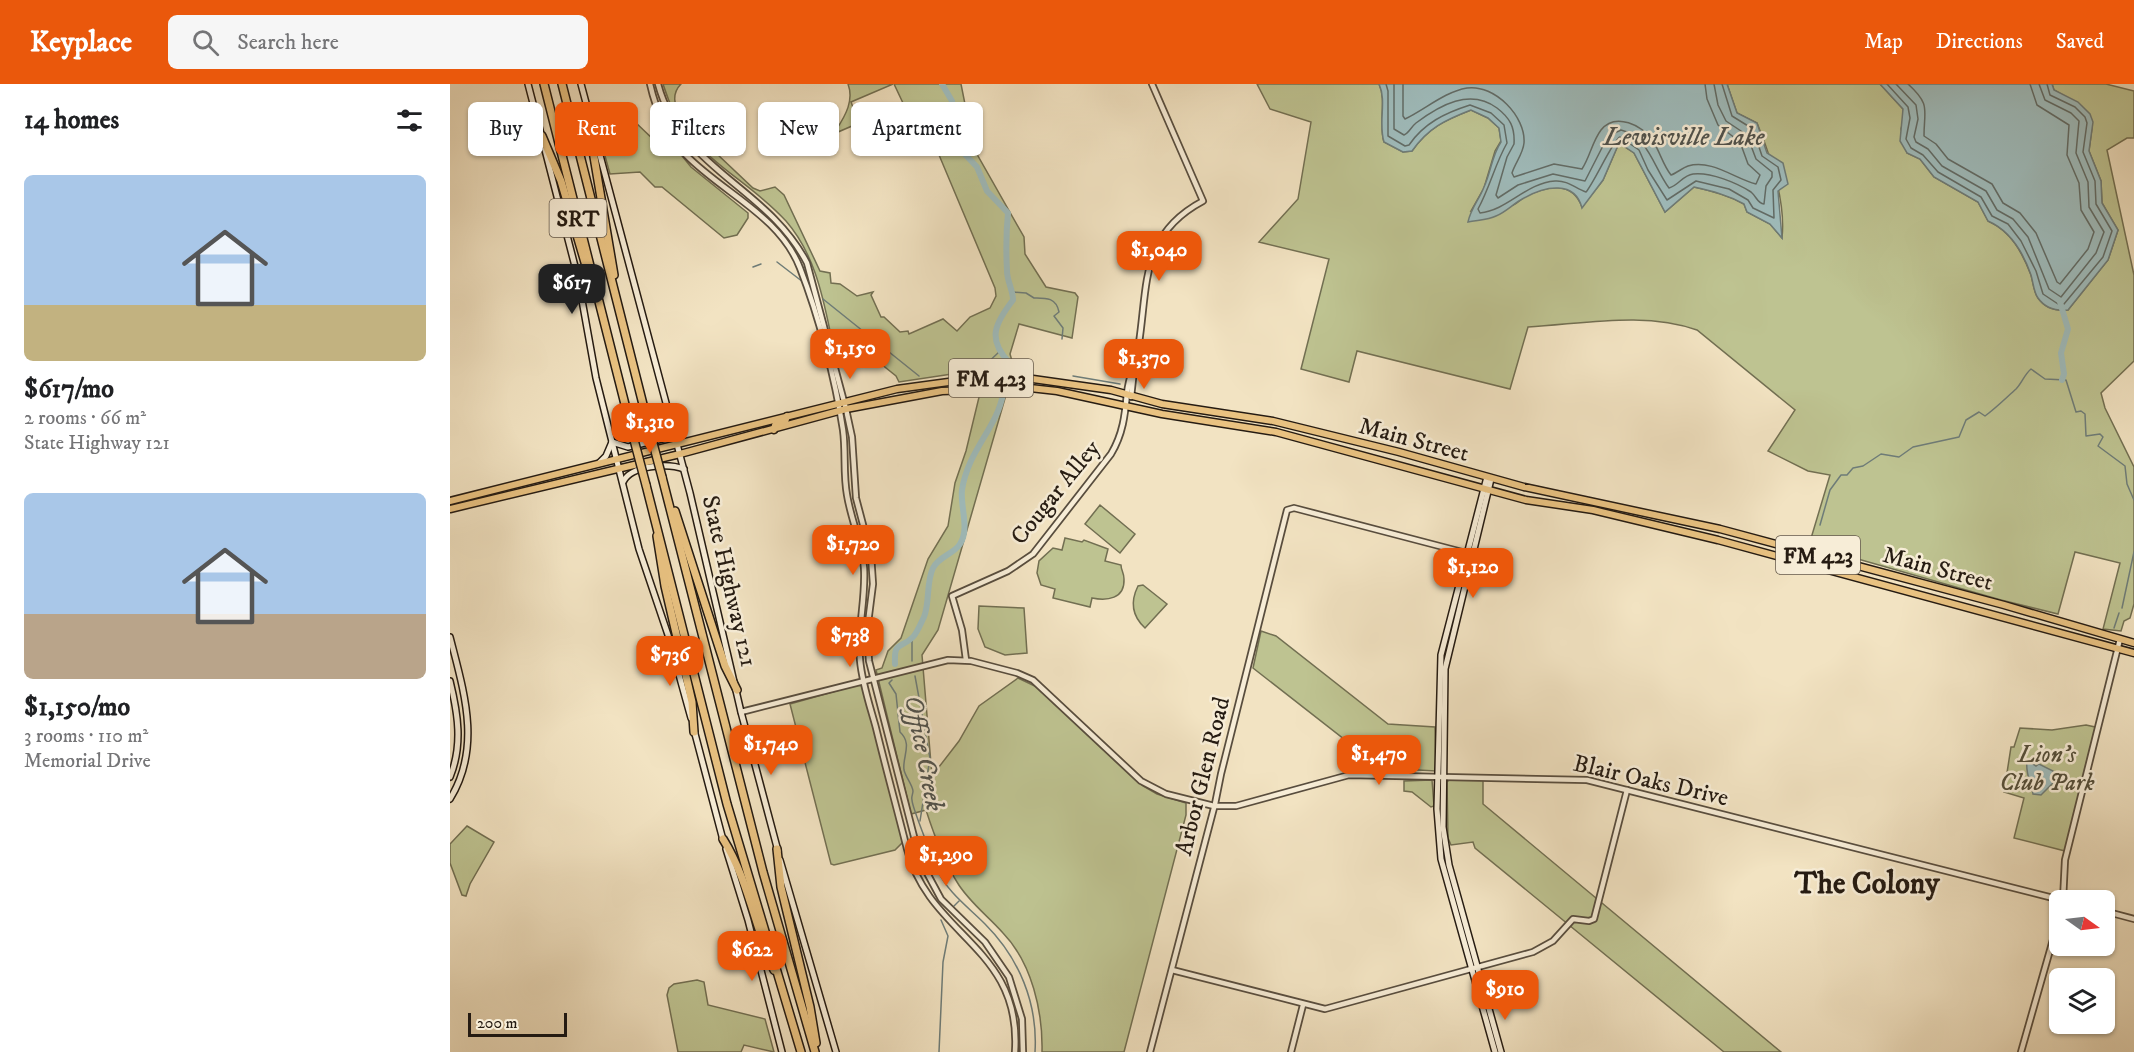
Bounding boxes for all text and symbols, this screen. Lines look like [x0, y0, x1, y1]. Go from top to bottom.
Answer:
search box [168, 15, 588, 69]
text: Keyplace [30, 25, 132, 60]
icon: search [189, 26, 222, 59]
text: Search here [237, 29, 339, 56]
text: Map [1864, 29, 1903, 55]
text: Directions [1936, 29, 2023, 55]
text: Saved [2056, 29, 2104, 55]
chip: Buy [468, 102, 543, 156]
chip: Rent [555, 102, 638, 156]
chip: Filters [650, 102, 746, 156]
chip: New [758, 102, 839, 156]
chip: Apartment [851, 102, 983, 156]
text: 14 homes [24, 104, 119, 137]
icon: filters [393, 104, 426, 137]
water label: Lewisville Lake [1602, 121, 1766, 154]
road number: SRT [550, 199, 606, 237]
icon: home [171, 214, 279, 322]
pin: $1,040 [1110, 231, 1208, 282]
text: $1,040 [1131, 238, 1187, 263]
pin: $617 [536, 264, 608, 315]
text: $617 [552, 271, 592, 296]
pin: $1,150 [801, 329, 899, 380]
text: $1,150 [824, 336, 876, 361]
pin: $1,370 [1095, 339, 1193, 390]
text: $1,370 [1118, 346, 1170, 371]
road number: FM 423 [949, 359, 1033, 397]
text: $617/mo [24, 373, 114, 406]
pin: $1,310 [601, 403, 699, 454]
text: 2 rooms · 66 m² [24, 406, 146, 431]
text: $1,310 [625, 410, 675, 435]
street label: Main Street [1355, 411, 1472, 469]
text: State Highway 121 [24, 431, 170, 456]
street label: Cougar Alley [1004, 434, 1107, 551]
street label: State Highway 121 [695, 493, 763, 670]
pin: $1,720 [804, 525, 902, 576]
icon: home [171, 532, 279, 640]
text: $1,720 [826, 532, 880, 557]
road number: FM 423 [1776, 536, 1860, 574]
street label: Main Street [1879, 540, 1996, 598]
pin: $1,120 [1424, 548, 1522, 599]
text: $1,120 [1447, 555, 1499, 580]
pin: $738 [814, 617, 886, 668]
text: $738 [831, 624, 869, 649]
pin: $736 [634, 636, 706, 687]
text: $736 [650, 643, 690, 668]
text: $1,150/mo [24, 691, 130, 724]
water label: Office Creek [896, 693, 951, 814]
street label: Arbor Glen Road [1169, 694, 1237, 859]
text: 3 rooms · 110 m² [24, 724, 148, 749]
pin: $1,740 [722, 725, 820, 776]
text: $1,740 [744, 732, 798, 757]
pin: $1,470 [1330, 735, 1428, 786]
park label: Lion's Club Park [2000, 740, 2094, 798]
text: $1,470 [1351, 742, 1407, 767]
text: Memorial Drive [24, 749, 151, 774]
street label: Blair Oaks Drive [1570, 749, 1731, 813]
pin: $1,290 [897, 836, 995, 887]
text: $1,290 [919, 843, 973, 868]
district label: The Colony [1794, 866, 1940, 903]
north arrow [2049, 890, 2115, 956]
map controls [2049, 890, 2115, 1034]
pin: $622 [716, 931, 788, 982]
text: $622 [732, 938, 772, 963]
button: layers [2049, 968, 2115, 1034]
pin: $910 [1469, 970, 1541, 1021]
text: $910 [1486, 977, 1524, 1002]
scale bar [468, 1010, 567, 1038]
text: 200 m [477, 1013, 518, 1033]

